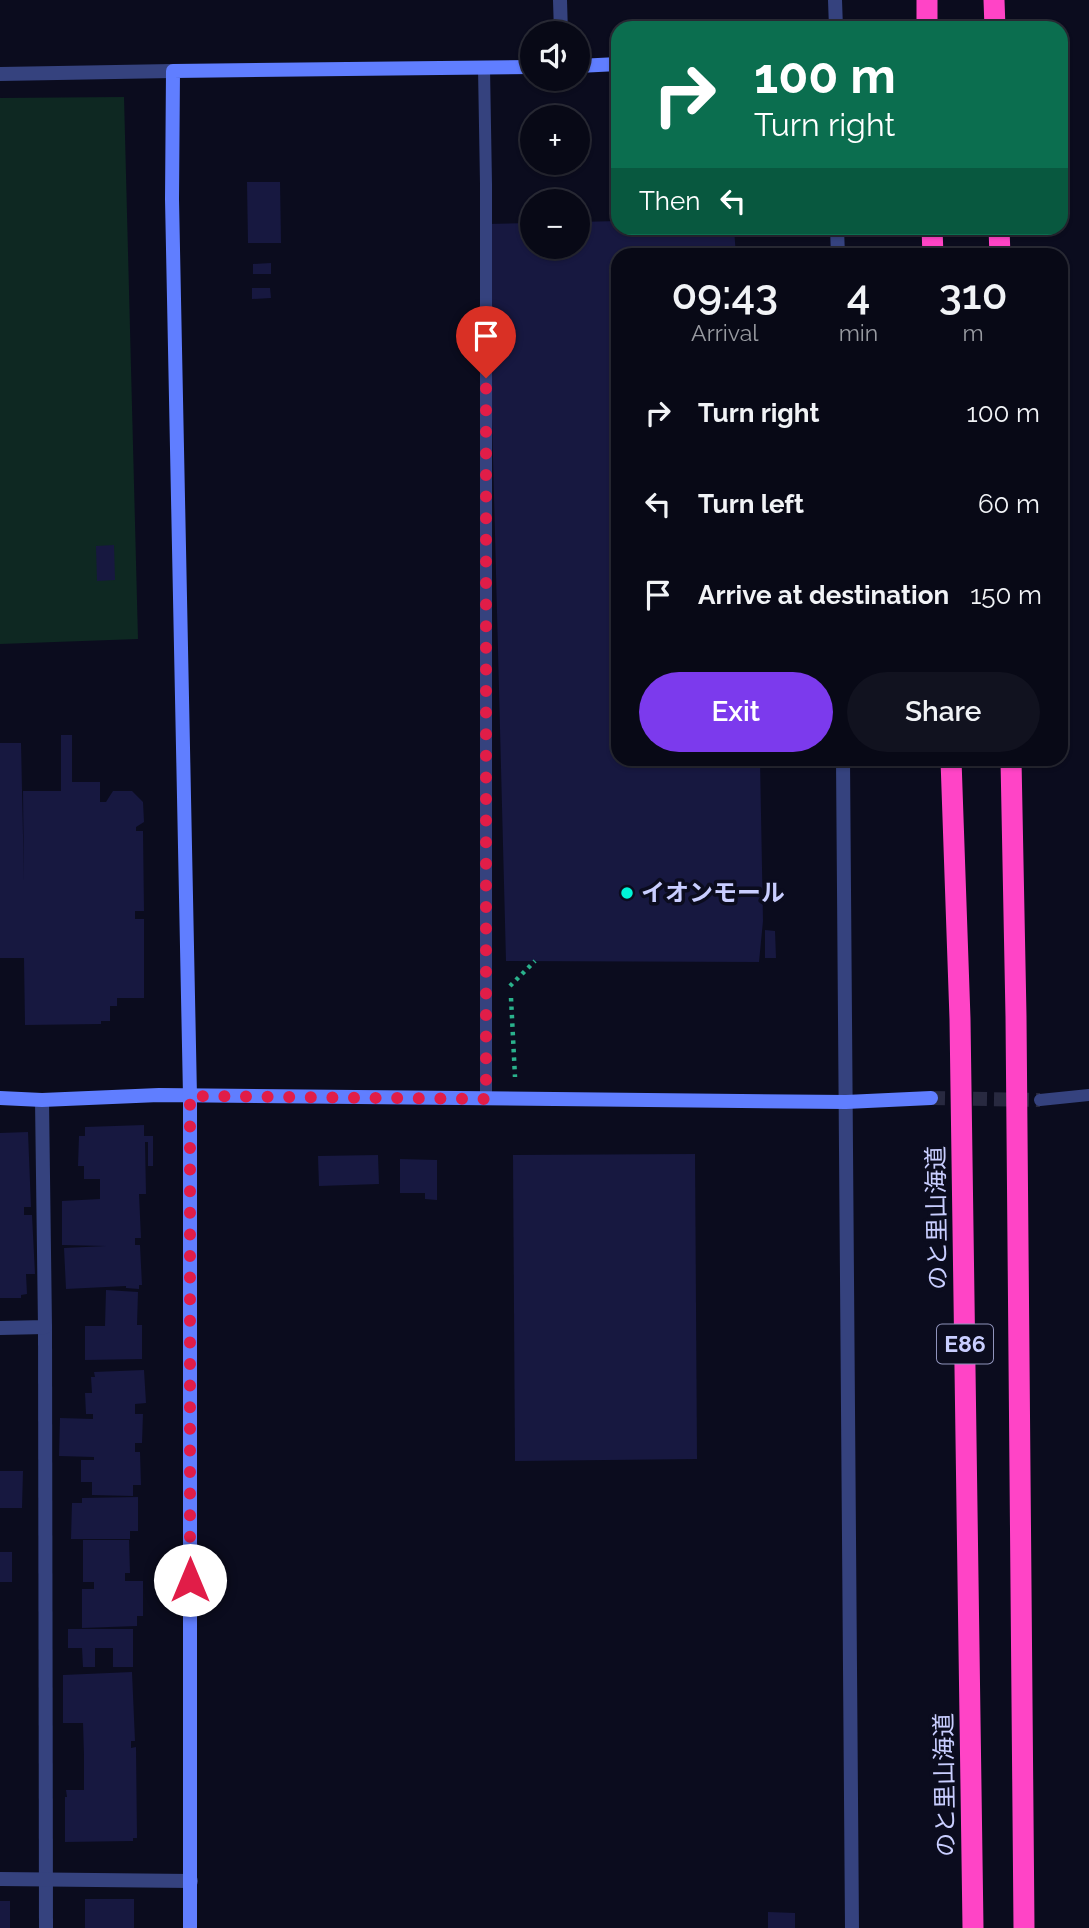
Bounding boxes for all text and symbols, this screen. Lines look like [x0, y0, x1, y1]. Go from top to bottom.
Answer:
map controls [520, 21, 590, 259]
button: sound [520, 21, 590, 91]
text: 100 m [754, 47, 896, 104]
icon: right [639, 49, 730, 140]
button: + [520, 105, 590, 175]
text: Turn right [754, 106, 895, 143]
icon: left [714, 182, 752, 220]
text: Then [639, 186, 700, 216]
button: − [520, 189, 590, 259]
text: 09:43 [672, 270, 778, 319]
text: 4 [847, 270, 870, 319]
text: 310 [939, 270, 1007, 319]
pin [456, 306, 516, 378]
icon: arrive [467, 317, 505, 355]
text: Arrival [691, 319, 759, 346]
text: min [839, 319, 878, 346]
text: m [963, 319, 984, 346]
icon: right [639, 394, 677, 432]
text: Turn right [698, 398, 819, 428]
text: 100 m [967, 398, 1040, 428]
icon: left [639, 485, 677, 523]
text: Turn left [698, 489, 804, 519]
text: 60 m [978, 489, 1040, 519]
icon: arrive [639, 576, 677, 614]
text: Arrive at destination [698, 580, 949, 610]
text: 150 m [970, 580, 1042, 610]
button: Exit [639, 672, 833, 752]
button: Share [847, 672, 1040, 752]
place label: イオンモール [641, 878, 785, 907]
marker: イオンモール [619, 885, 635, 901]
street label: のと里山海道 [921, 1146, 952, 1290]
road number: E86 [937, 1324, 993, 1364]
position arrow [153, 1543, 227, 1617]
street label: のと里山海道 [929, 1713, 960, 1857]

